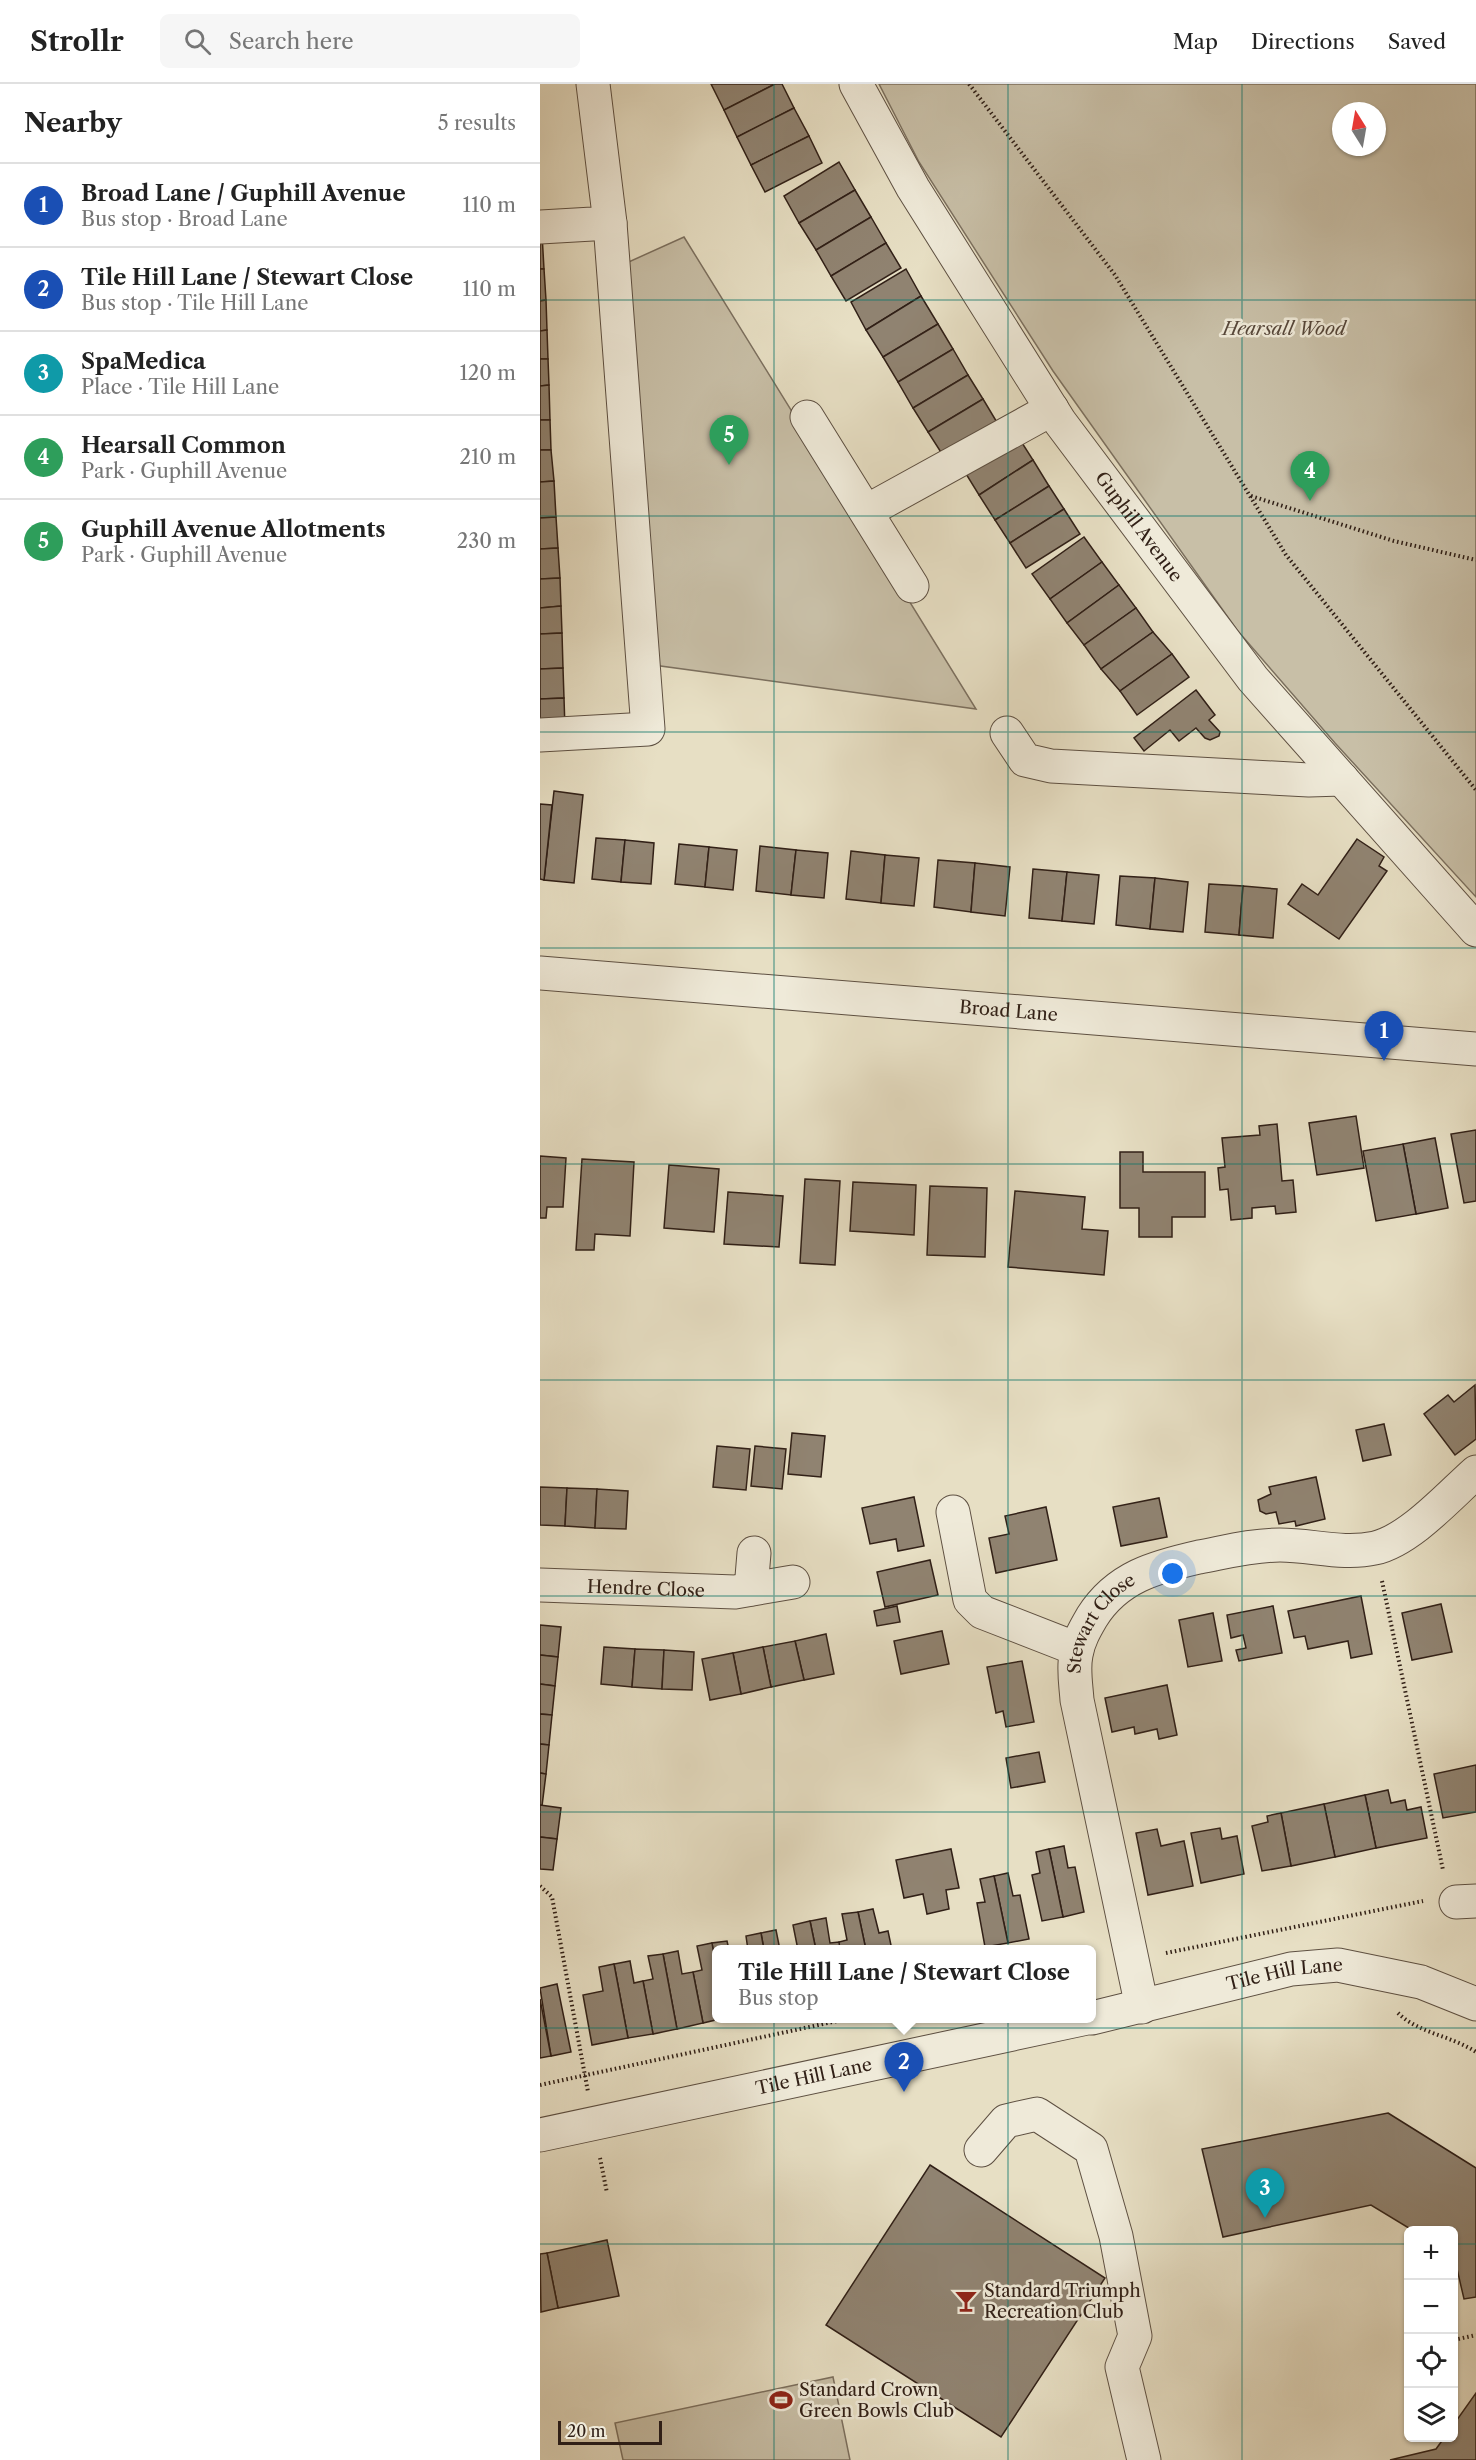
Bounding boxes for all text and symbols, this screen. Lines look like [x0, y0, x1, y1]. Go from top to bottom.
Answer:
search box [160, 14, 580, 68]
text: Strollr [30, 24, 124, 58]
icon: search [181, 25, 214, 58]
text: Search here [229, 28, 353, 55]
text: Map [1173, 29, 1218, 54]
text: Directions [1251, 29, 1355, 54]
text: Saved [1388, 29, 1446, 54]
north arrow [1332, 102, 1386, 156]
text: Nearby [24, 107, 122, 139]
text: 5 results [438, 111, 516, 135]
text: Broad Lane / Guphill Avenue [81, 180, 406, 207]
text: 1 [39, 193, 48, 217]
text: 110 m [463, 193, 516, 217]
text: Bus stop · Broad Lane [81, 207, 288, 231]
text: Tile Hill Lane / Stewart Close [81, 264, 413, 291]
text: 2 [38, 277, 49, 301]
text: 110 m [463, 277, 516, 301]
text: Bus stop · Tile Hill Lane [81, 291, 308, 315]
park label: Hearsall Wood [1220, 318, 1348, 340]
text: SpaMedica [81, 348, 206, 375]
text: 3 [38, 361, 49, 385]
text: 120 m [459, 361, 516, 385]
text: Place · Tile Hill Lane [81, 375, 279, 399]
pin: 5 [710, 416, 748, 465]
text: Hearsall Common [81, 432, 286, 459]
text: 4 [38, 445, 49, 469]
text: 210 m [459, 445, 516, 469]
pin: 4 [1290, 452, 1330, 501]
text: Park · Guphill Avenue [81, 459, 287, 483]
street label: Guphill Avenue [1090, 467, 1187, 586]
text: Guphill Avenue Allotments [81, 516, 386, 543]
text: 5 [38, 529, 49, 553]
text: 230 m [457, 529, 516, 553]
text: Park · Guphill Avenue [81, 543, 287, 567]
street label: Broad Lane [958, 996, 1059, 1026]
pin: 1 [1364, 1012, 1404, 1061]
your location [1158, 1559, 1187, 1588]
street label: Stewart Close [1064, 1569, 1139, 1674]
street label: Hendre Close [587, 1576, 705, 1602]
popup [712, 1945, 1096, 2023]
street label: Tile Hill Lane [1224, 1954, 1344, 1995]
text: Tile Hill Lane / Stewart Close [738, 1959, 1070, 1986]
text: Bus stop [738, 1986, 819, 2010]
pin: 2 [884, 2042, 924, 2092]
street label: Tile Hill Lane [754, 2053, 874, 2100]
pin: 3 [1246, 2168, 1284, 2218]
map controls [1404, 2226, 1458, 2442]
button: + [1404, 2226, 1458, 2280]
place label: Standard Triumph Recreation Club [984, 2280, 1141, 2323]
button: − [1404, 2280, 1458, 2334]
bar icon: Standard Triumph Recreation Club [953, 2288, 979, 2314]
button: locate [1404, 2334, 1458, 2388]
place label: Standard Crown Green Bowls Club [799, 2379, 954, 2422]
sports icon: Standard Crown Green Bowls Club [768, 2387, 794, 2413]
button: layers [1404, 2388, 1458, 2442]
scale bar [558, 2418, 662, 2446]
text: 20 m [567, 2421, 606, 2441]

